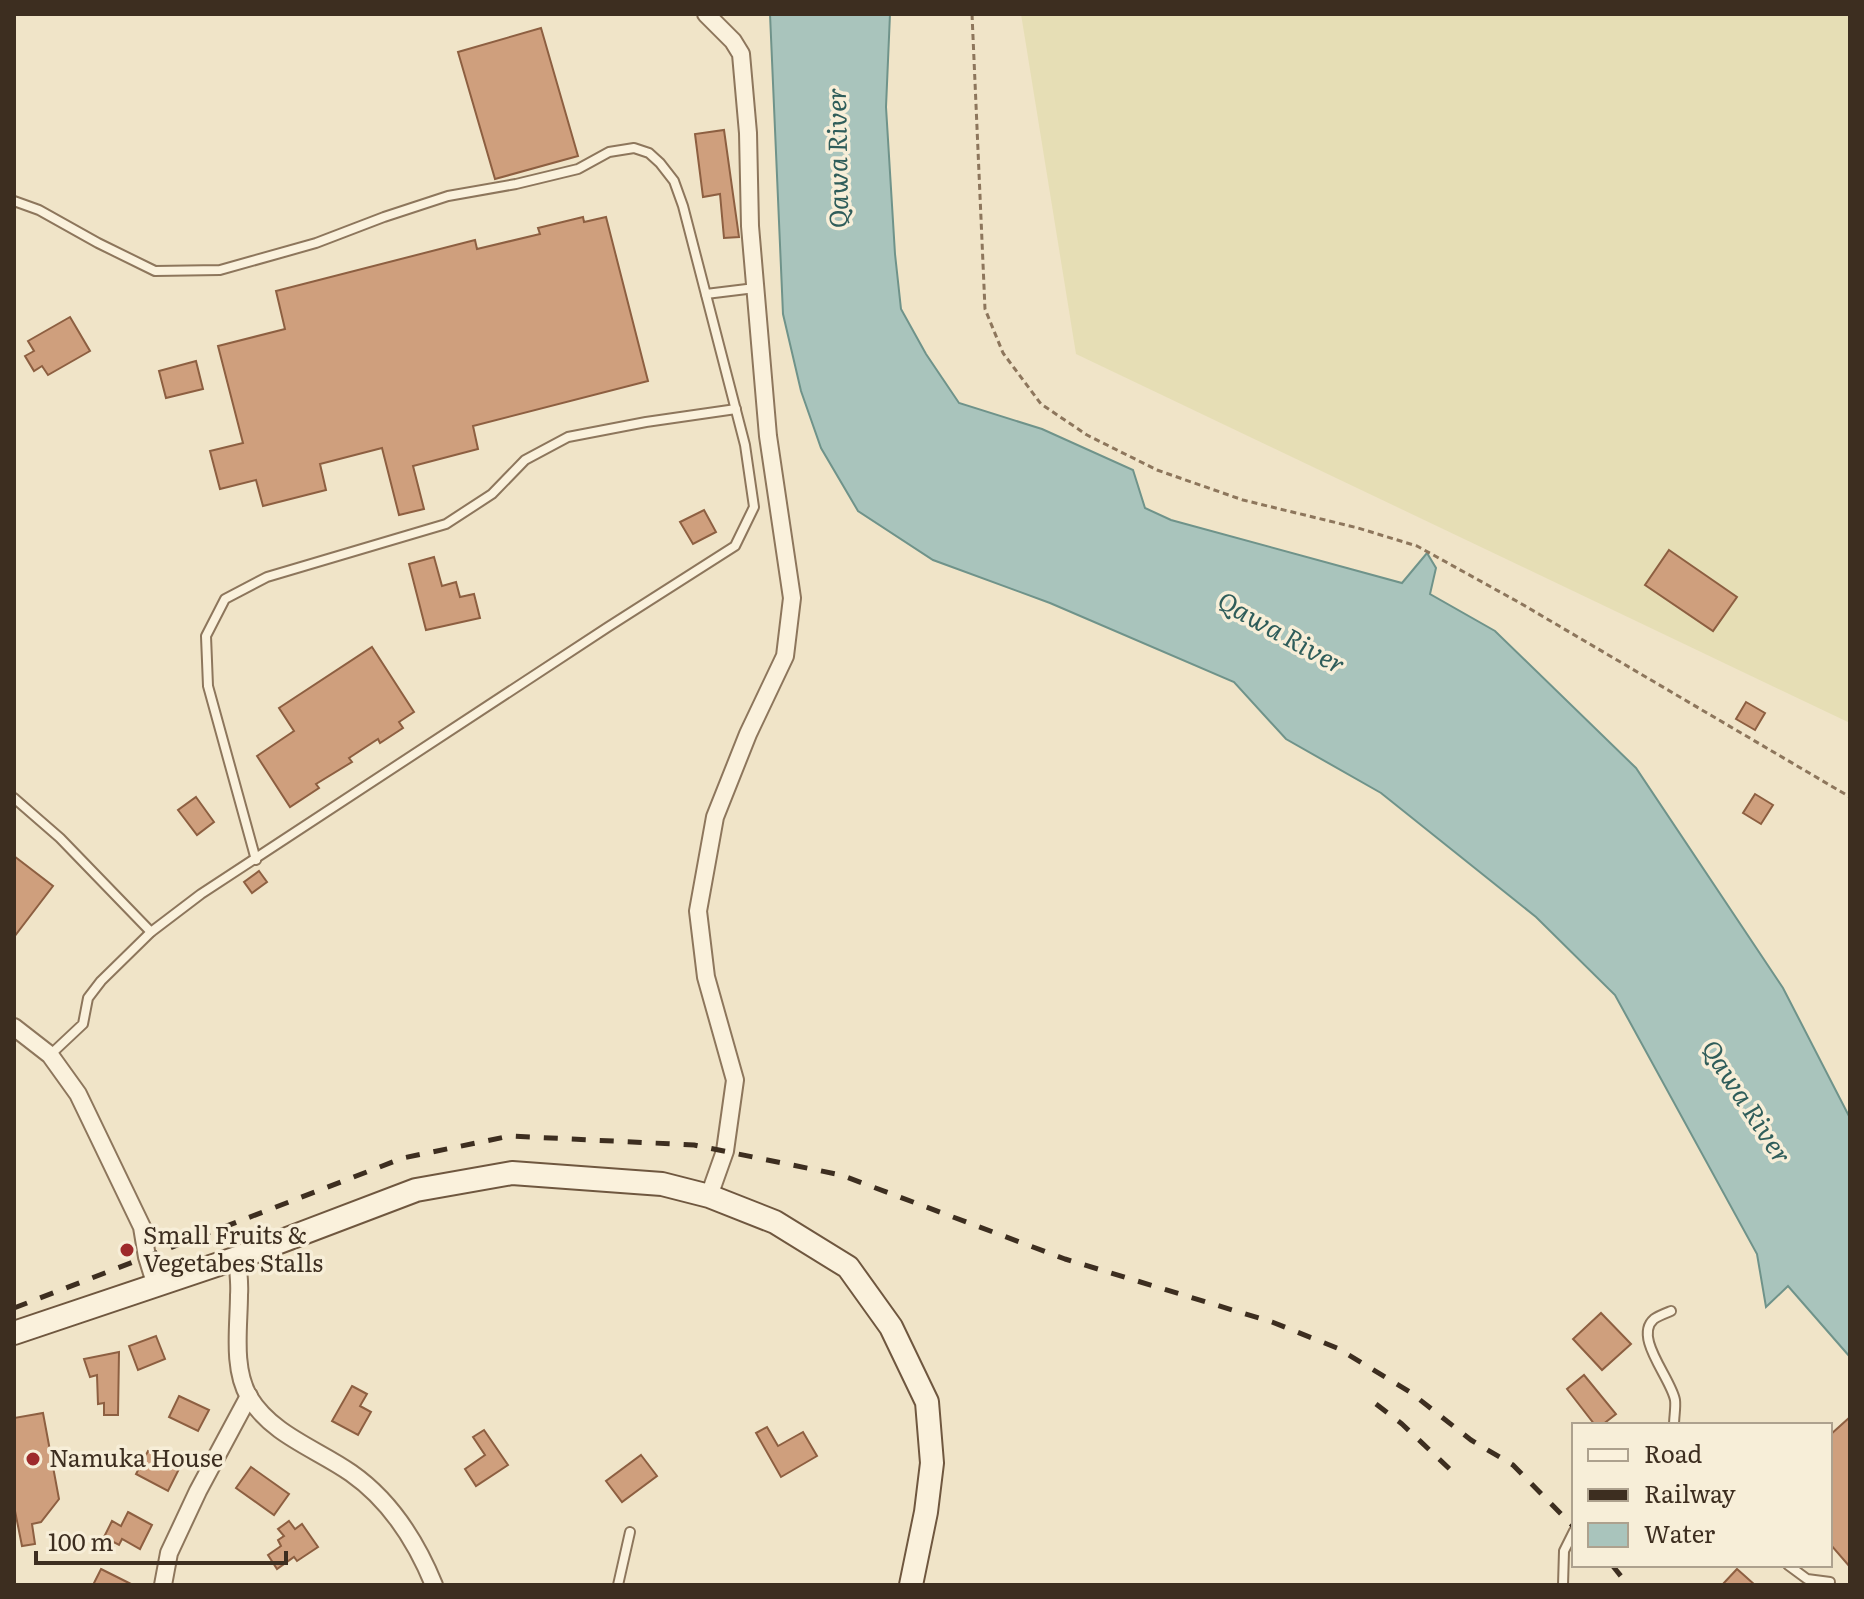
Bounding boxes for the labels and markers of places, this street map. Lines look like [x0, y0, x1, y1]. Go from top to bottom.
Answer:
place label: Small Fruits & Vegetabes Stalls [143, 1216, 323, 1279]
marker: Small Fruits & Vegetabes Stalls [118, 1241, 136, 1259]
place label: Namuka House [49, 1439, 223, 1474]
marker: Namuka House [24, 1450, 42, 1468]

